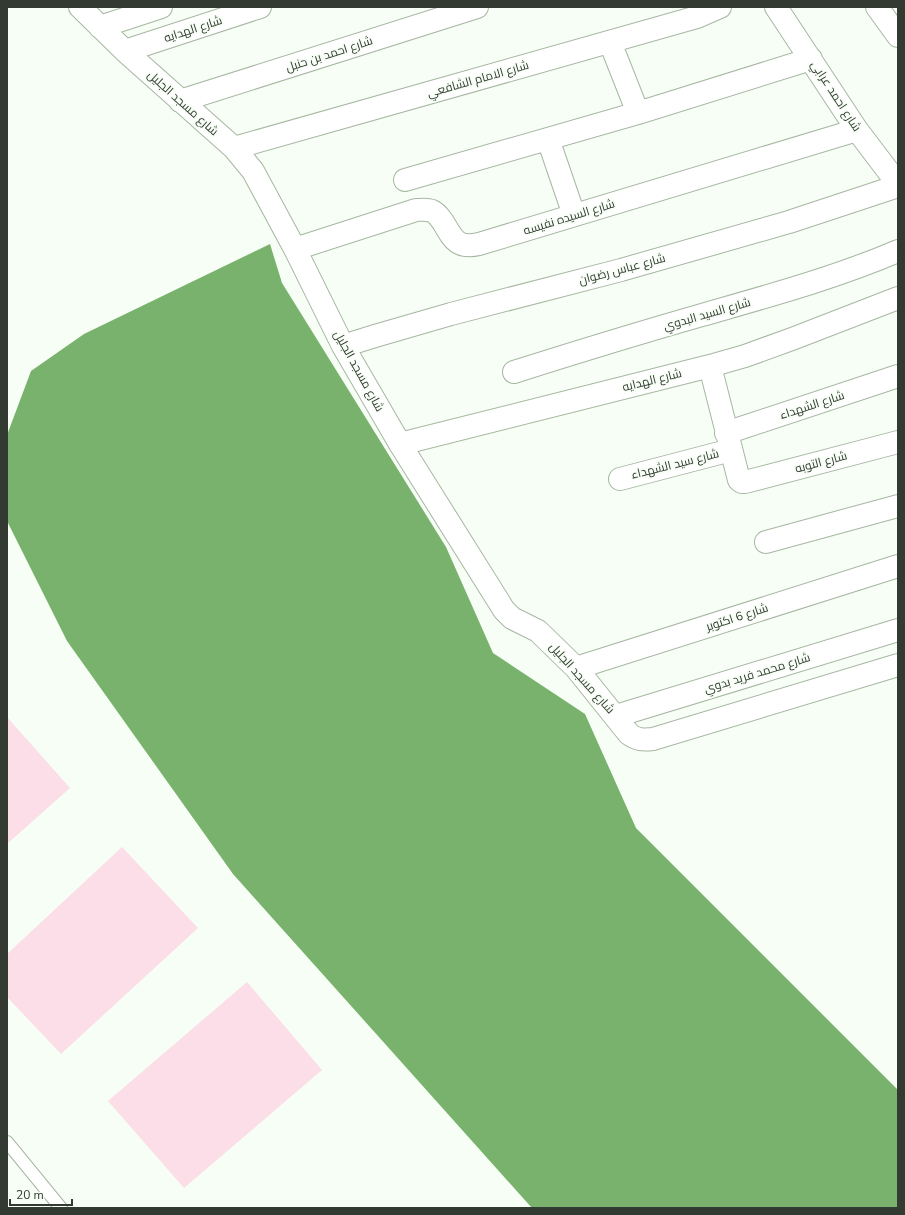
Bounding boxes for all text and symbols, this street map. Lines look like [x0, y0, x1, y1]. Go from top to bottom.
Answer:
street label: شارع الهدايه [162, 12, 224, 46]
street label: شارع احمد بن حنبل [283, 32, 375, 76]
street label: شارع الامام الشافعي [425, 57, 531, 103]
street label: شارع احمد عرابي [805, 57, 865, 136]
street label: شارع مسجد الجليل [144, 67, 222, 139]
street label: شارع السيده نفيسه [521, 195, 617, 239]
street label: شارع عباس رضوان [577, 250, 667, 288]
street label: شارع السيد البدوي [662, 294, 753, 336]
street label: شارع مسجد الجليل [330, 328, 388, 414]
street label: شارع الهدايه [621, 365, 683, 395]
street label: شارع الشهداء [778, 387, 847, 423]
street label: شارع سيد الشهداء [629, 445, 721, 483]
street label: شارع التوبه [793, 447, 849, 477]
street label: شارع 6 اكتوبر [703, 599, 770, 635]
street label: شارع مسجد الجليل [546, 639, 618, 717]
street label: شارع محمد فريد بدوي [702, 649, 813, 699]
scale bar [10, 1181, 72, 1207]
text: 20 m [16, 1187, 44, 1203]

